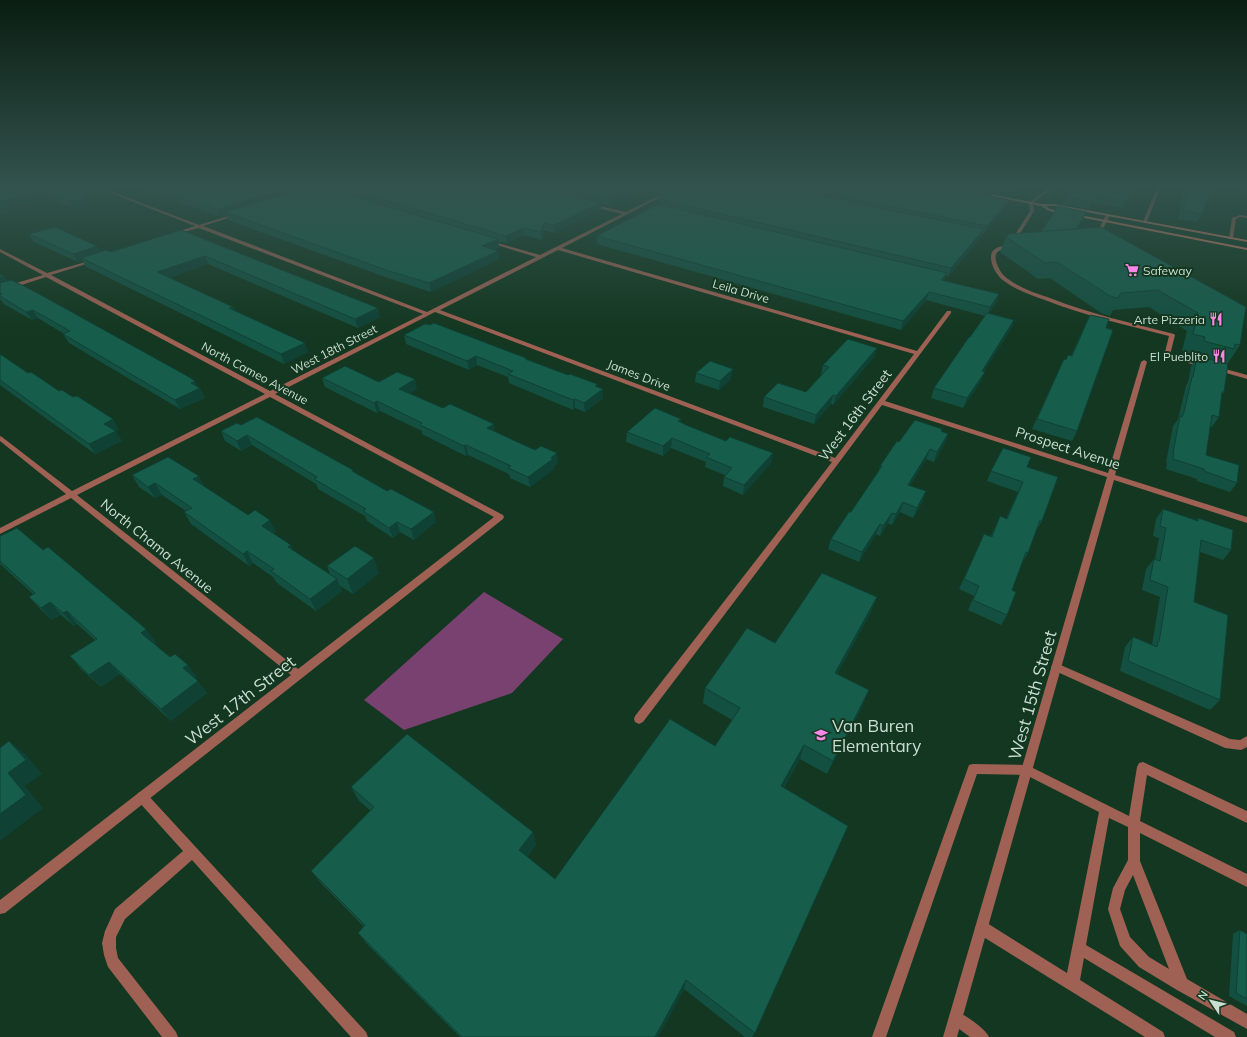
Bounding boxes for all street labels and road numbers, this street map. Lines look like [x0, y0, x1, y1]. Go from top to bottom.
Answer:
street label: Leila Drive [711, 276, 771, 306]
street label: West 18th Street [289, 321, 379, 377]
street label: North Cameo Avenue [199, 338, 311, 408]
street label: James Drive [605, 356, 673, 394]
street label: West 16th Street [815, 366, 895, 464]
street label: Prospect Avenue [1013, 423, 1123, 473]
street label: North Chama Avenue [97, 495, 217, 597]
street label: West 15th Street [1003, 628, 1061, 762]
street label: West 17th Street [181, 651, 299, 749]

